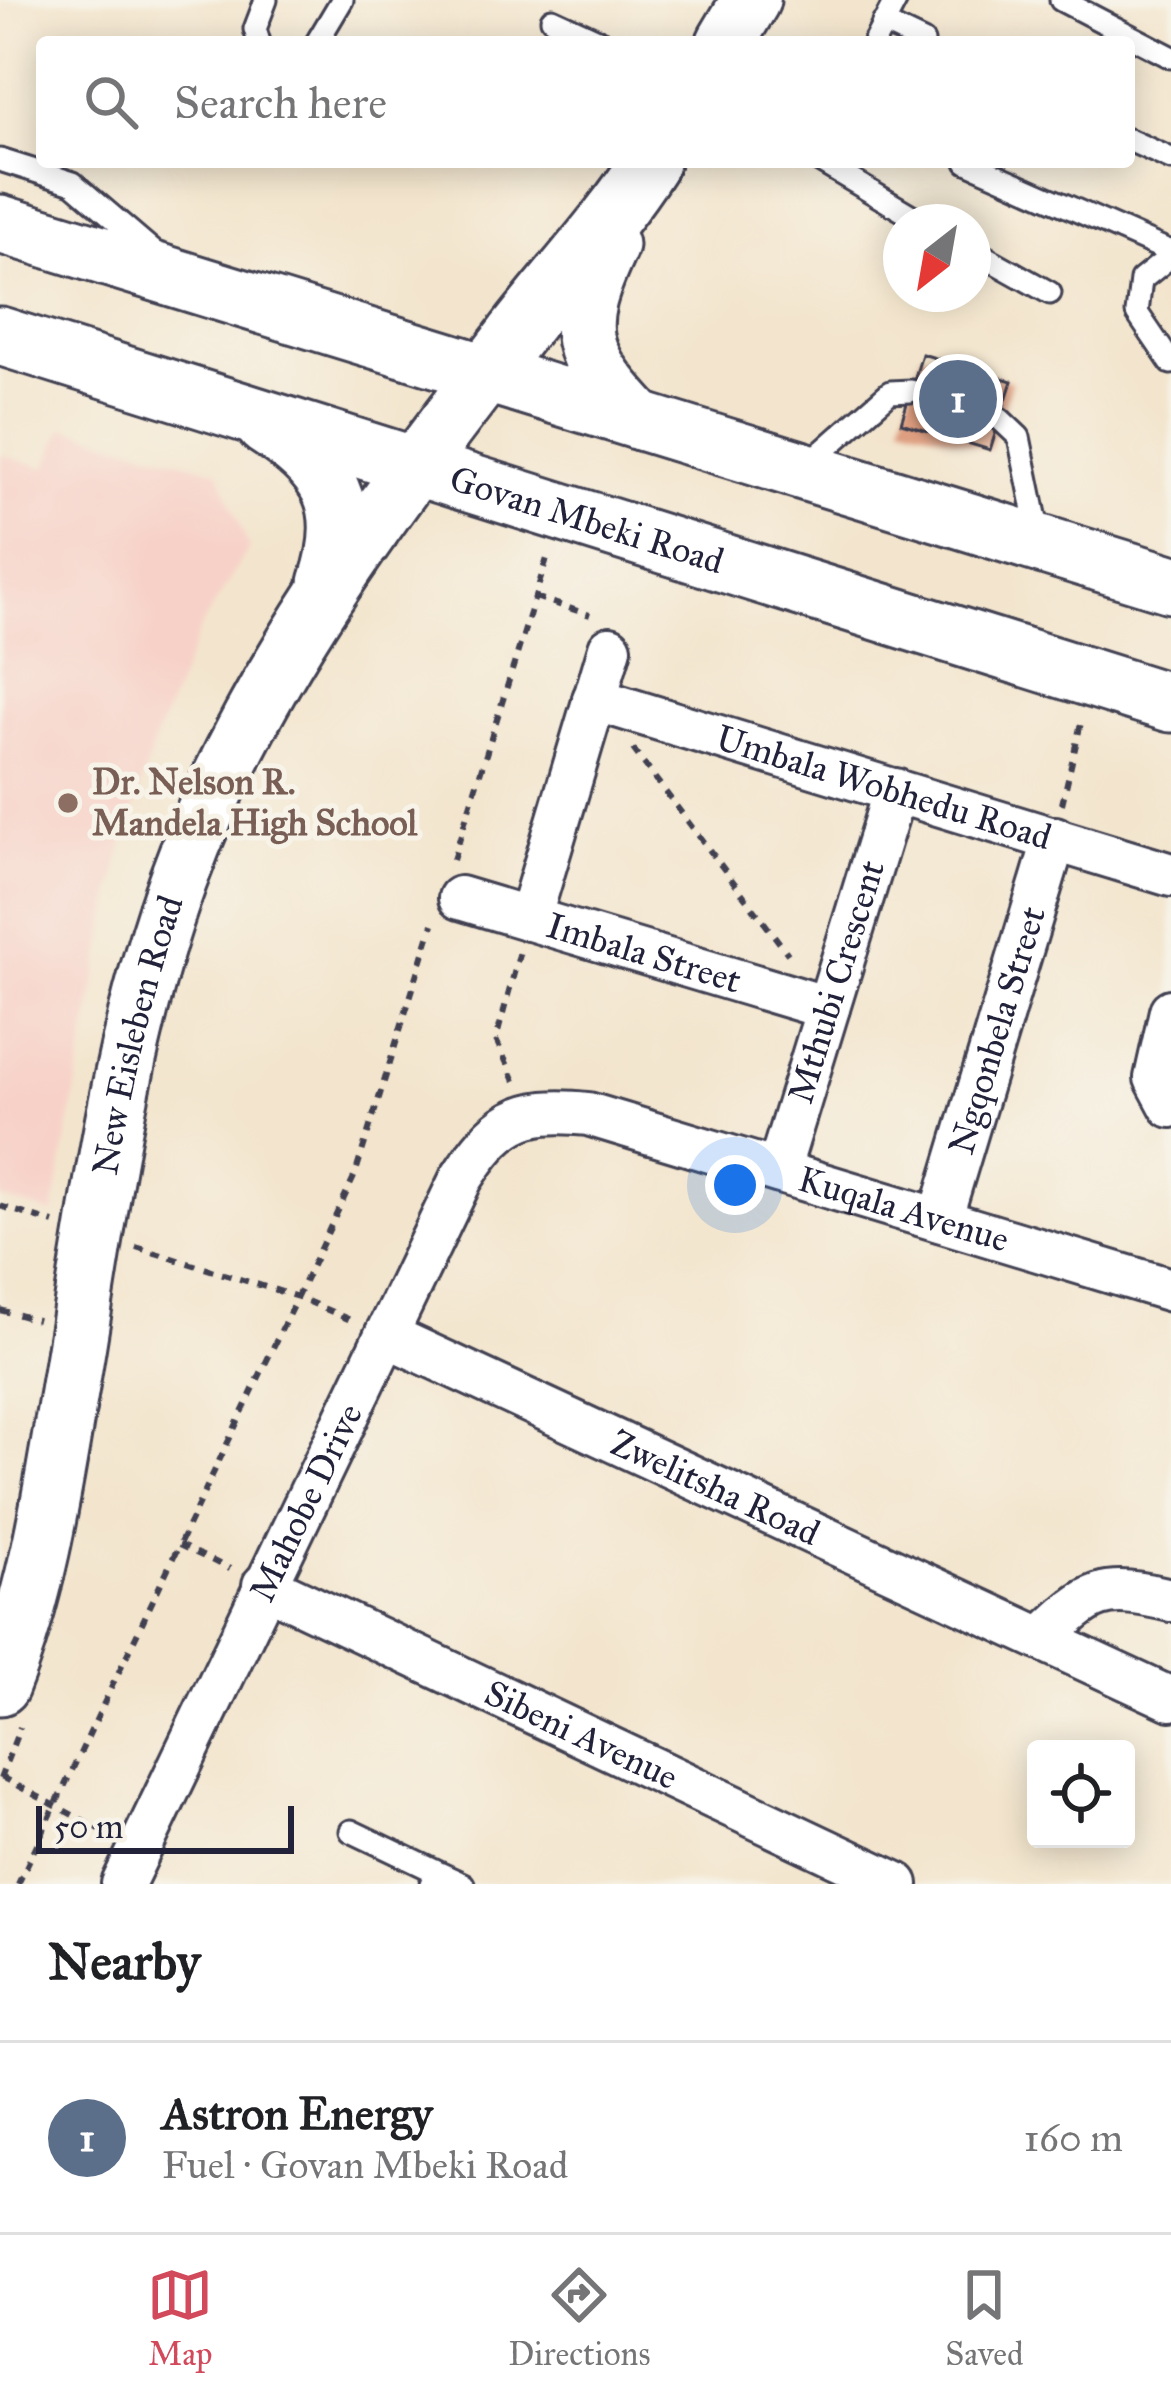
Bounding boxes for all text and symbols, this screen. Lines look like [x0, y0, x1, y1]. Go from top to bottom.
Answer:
search box [36, 36, 1135, 168]
icon: search [78, 69, 144, 135]
text: Search here [174, 75, 387, 130]
north arrow [883, 204, 991, 312]
pin: 1 [919, 354, 997, 444]
street label: Govan Mbeki Road [444, 456, 729, 583]
street label: Umbala Wobhedu Road [711, 716, 1057, 859]
place label: Dr. Nelson R. Mandela High School [92, 760, 419, 845]
marker: Dr. Nelson R. Mandela High School [55, 790, 81, 816]
street label: Mthubi Crescent [778, 855, 894, 1108]
street label: New Eisleben Road [83, 890, 193, 1178]
street label: Ngqonbela Street [939, 901, 1055, 1160]
street label: Imbala Street [542, 903, 747, 1003]
your location [705, 1155, 765, 1215]
street label: Kuqala Avenue [793, 1157, 1014, 1262]
street label: Mahobe Drive [240, 1397, 372, 1609]
street label: Zwelitsha Road [604, 1420, 827, 1555]
street label: Sibeni Avenue [478, 1671, 685, 1799]
map controls [1027, 1740, 1135, 1848]
button: locate [1027, 1740, 1135, 1848]
scale bar [36, 1800, 294, 1853]
text: 50 m [54, 1807, 123, 1847]
text: Nearby [48, 1931, 200, 1993]
text: Astron Energy [162, 2086, 433, 2141]
text: 1 [79, 2114, 95, 2162]
text: 160 m [1024, 2114, 1123, 2162]
text: Fuel · Govan Mbeki Road [162, 2141, 568, 2189]
tab: Map [147, 2262, 213, 2374]
tab: Directions [508, 2262, 650, 2374]
tab: Saved [945, 2262, 1024, 2374]

